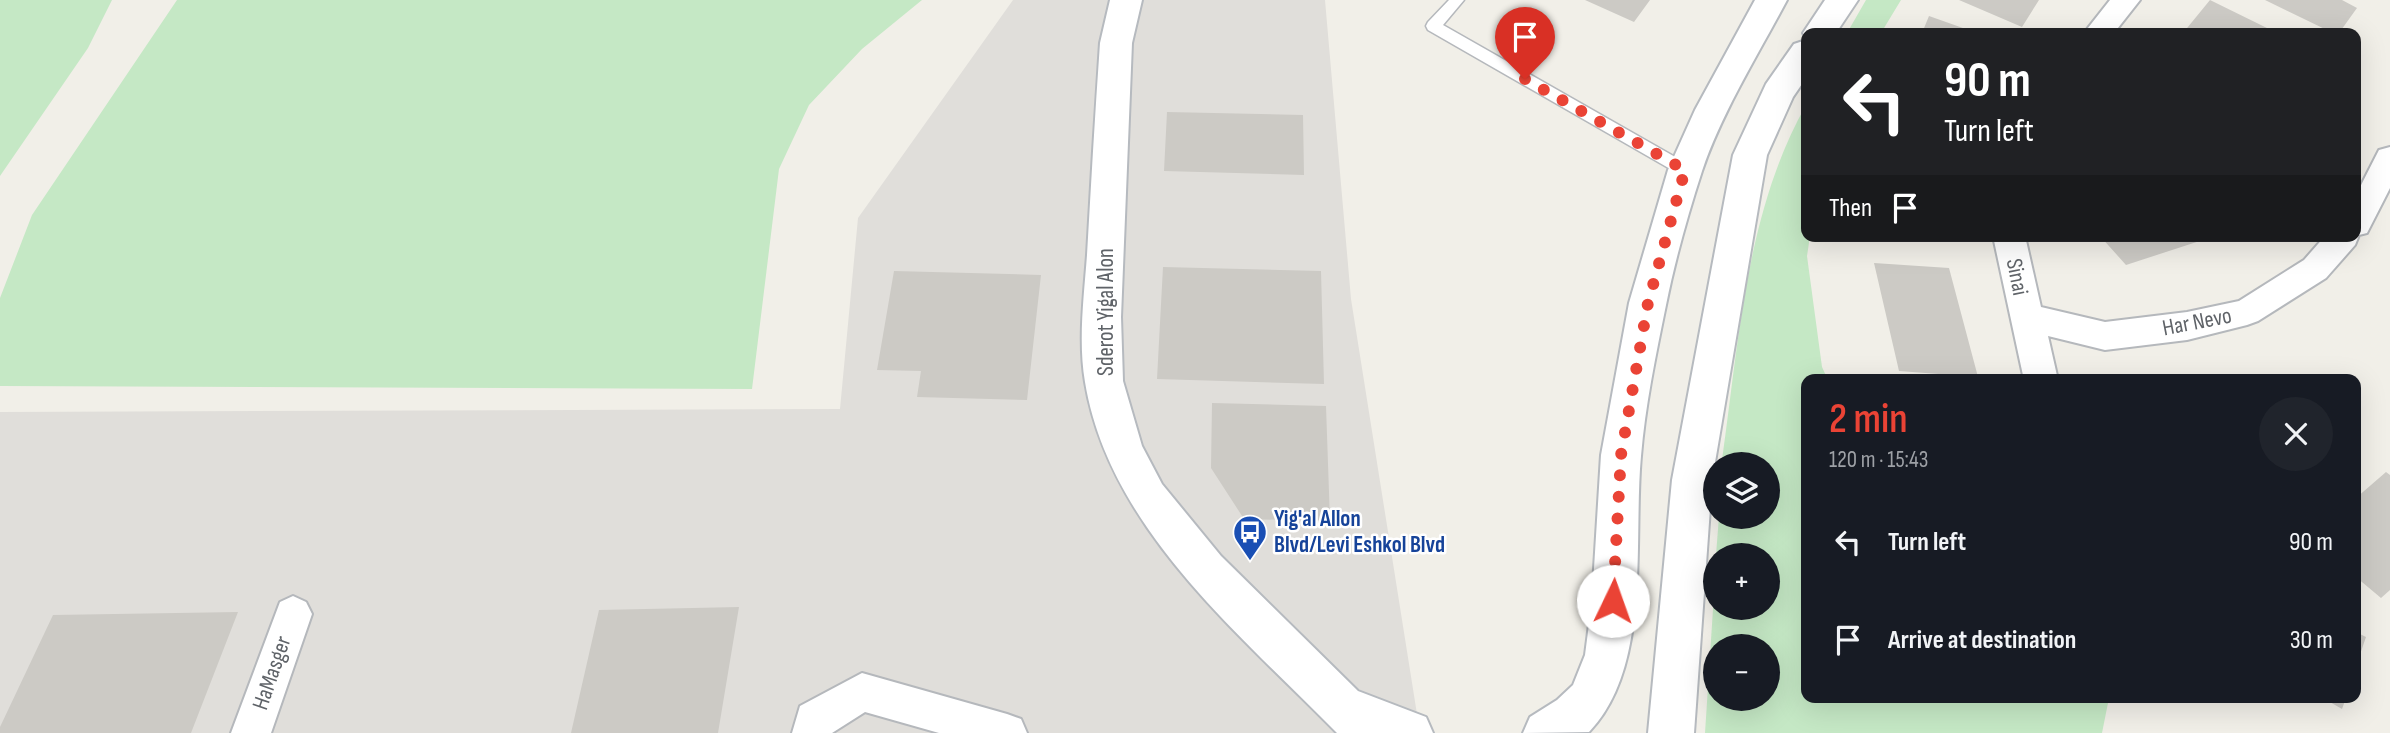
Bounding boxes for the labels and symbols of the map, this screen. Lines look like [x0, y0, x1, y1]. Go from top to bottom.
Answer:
pin [1495, 7, 1555, 79]
street label: Sderot Yigal Alon [1092, 248, 1120, 376]
street label: Sinai [2000, 256, 2034, 298]
street label: Har Nevo [2160, 302, 2234, 342]
place label: Yig'al Allon Blvd/Levi Eshkol Blvd [1274, 505, 1445, 559]
bus stop icon: Yig'al Allon Blvd/Levi Eshkol Blvd [1231, 513, 1269, 562]
position arrow [1576, 564, 1650, 638]
street label: HaMasger [246, 632, 298, 714]

